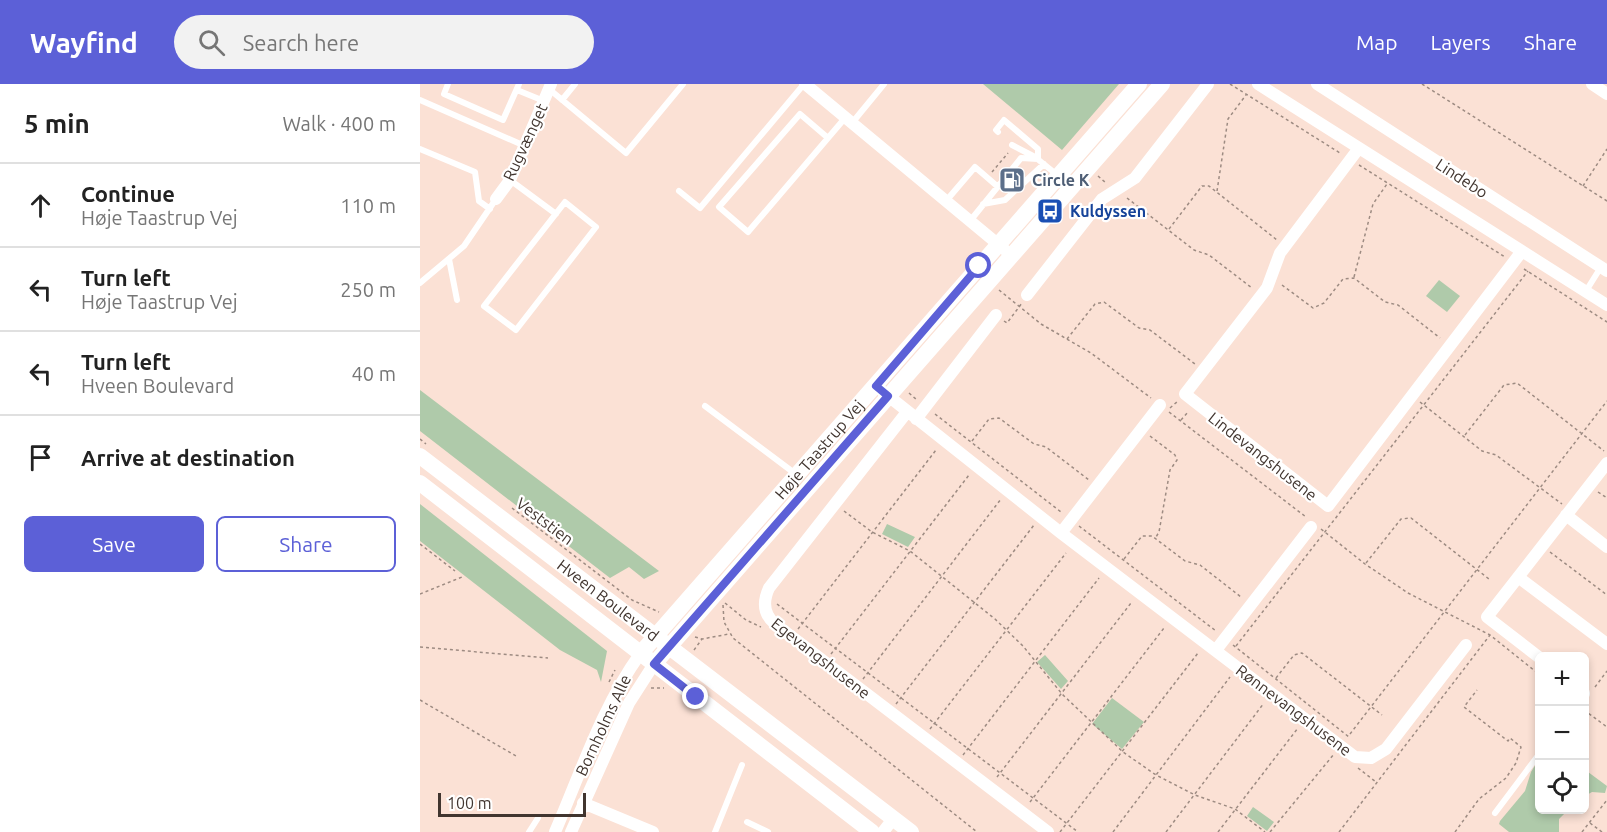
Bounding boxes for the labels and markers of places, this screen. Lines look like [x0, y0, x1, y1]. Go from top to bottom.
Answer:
fuel station icon: Circle K [997, 165, 1027, 195]
place label: Circle K [1032, 171, 1090, 189]
bus stop icon: Kuldyssen [1035, 196, 1065, 226]
place label: Kuldyssen [1070, 202, 1146, 220]

